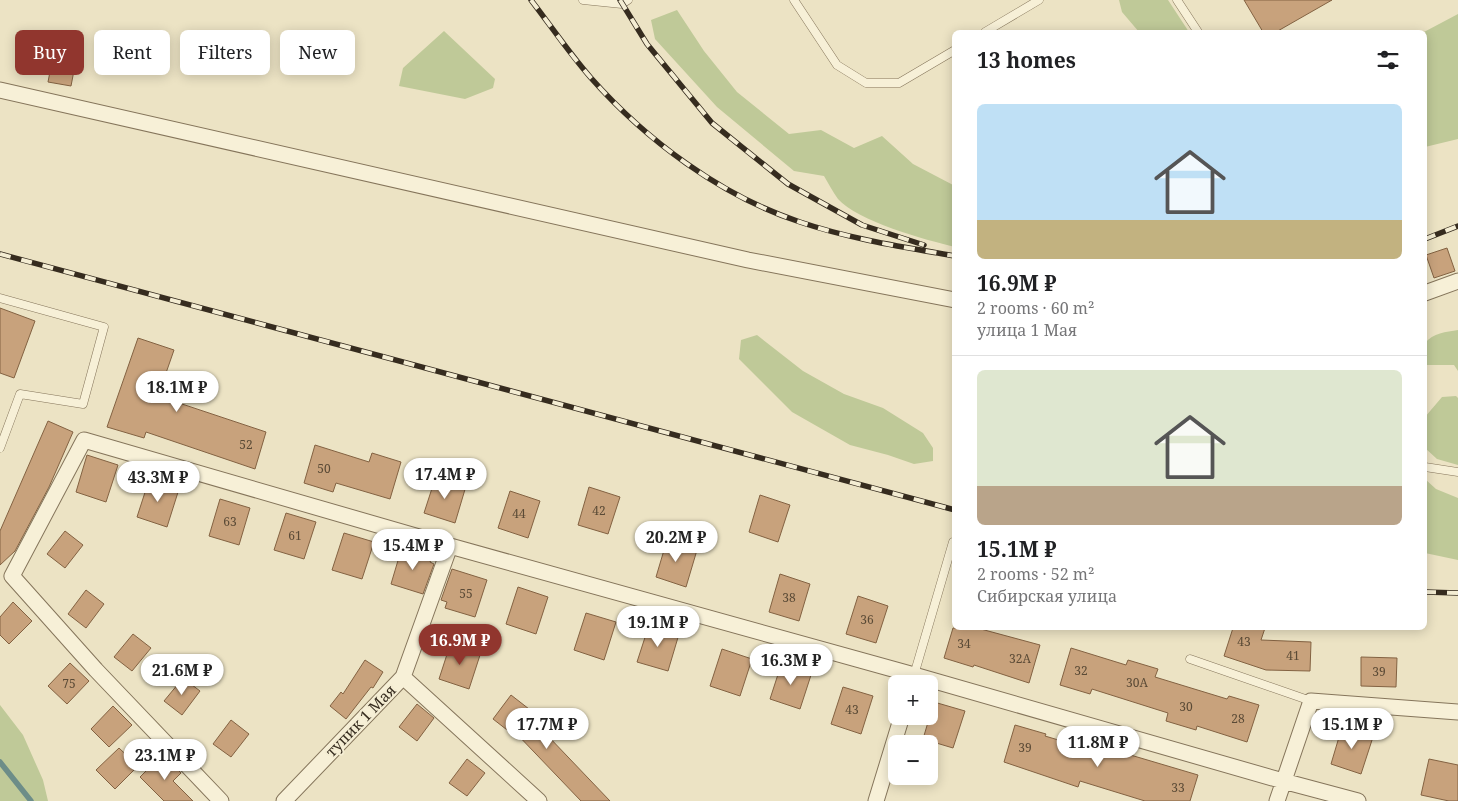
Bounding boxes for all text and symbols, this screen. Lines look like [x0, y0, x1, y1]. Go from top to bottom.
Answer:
chip: Buy [15, 30, 84, 75]
chip: Rent [94, 30, 170, 75]
chip: Filters [180, 30, 270, 75]
chip: New [280, 30, 355, 75]
text: 13 homes [977, 46, 1076, 74]
icon: filters [1374, 46, 1402, 74]
icon: home [1145, 137, 1235, 227]
text: 16.9M ₽ [977, 269, 1057, 297]
text: 2 rooms · 60 m² [977, 297, 1094, 319]
text: улица 1 Мая [977, 319, 1077, 341]
pin: 18.1M ₽ [131, 370, 223, 413]
text: 18.1M ₽ [147, 376, 207, 398]
icon: home [1145, 402, 1235, 492]
house number: 52 [239, 436, 253, 453]
pin: 17.4M ₽ [399, 458, 491, 500]
pin: 43.3M ₽ [112, 460, 204, 503]
house number: 50 [317, 460, 331, 477]
text: 17.4M ₽ [415, 463, 475, 485]
text: 43.3M ₽ [128, 466, 188, 488]
house number: 42 [592, 502, 606, 519]
house number: 44 [512, 505, 526, 522]
house number: 63 [223, 513, 237, 530]
pin: 20.2M ₽ [630, 520, 722, 563]
text: 20.2M ₽ [646, 526, 706, 548]
house number: 61 [288, 527, 302, 544]
pin: 15.4M ₽ [367, 528, 459, 571]
text: 15.4M ₽ [383, 534, 443, 556]
text: 15.1M ₽ [977, 535, 1057, 563]
text: 2 rooms · 52 m² [977, 563, 1094, 585]
house number: 55 [459, 585, 473, 602]
text: Сибирская улица [977, 585, 1117, 607]
house number: 38 [782, 589, 796, 606]
pin: 19.1M ₽ [612, 606, 704, 648]
text: 19.1M ₽ [628, 611, 688, 633]
house number: 36 [860, 611, 874, 628]
pin: 16.9M ₽ [414, 624, 506, 666]
text: 16.9M ₽ [430, 629, 490, 651]
house number: 43 [1237, 633, 1251, 650]
house number: 34 [957, 635, 971, 652]
pin: 16.3M ₽ [745, 644, 837, 686]
house number: 41 [1286, 647, 1300, 664]
text: 16.3M ₽ [761, 649, 821, 671]
house number: 32А [1009, 650, 1031, 667]
pin: 21.6M ₽ [136, 654, 228, 696]
text: 21.6M ₽ [152, 659, 212, 681]
house number: 32 [1074, 662, 1088, 679]
house number: 39 [1372, 663, 1386, 680]
house number: 30А [1126, 674, 1148, 691]
house number: 75 [62, 675, 76, 692]
map controls [888, 675, 938, 785]
button: + [888, 675, 938, 725]
street label: тупик 1 Мая [321, 680, 400, 761]
house number: 30 [1179, 698, 1193, 715]
house number: 43 [845, 701, 859, 718]
pin: 17.7M ₽ [501, 708, 593, 750]
pin: 15.1M ₽ [1306, 708, 1398, 750]
house number: 28 [1231, 710, 1245, 727]
text: 17.7M ₽ [517, 713, 577, 735]
text: 15.1M ₽ [1322, 713, 1382, 735]
pin: 11.8M ₽ [1052, 726, 1144, 768]
text: 11.8M ₽ [1068, 731, 1128, 753]
button: − [888, 735, 938, 785]
pin: 23.1M ₽ [119, 738, 211, 781]
house number: 39 [1018, 739, 1032, 756]
text: 23.1M ₽ [135, 744, 195, 766]
house number: 33 [1171, 779, 1185, 796]

